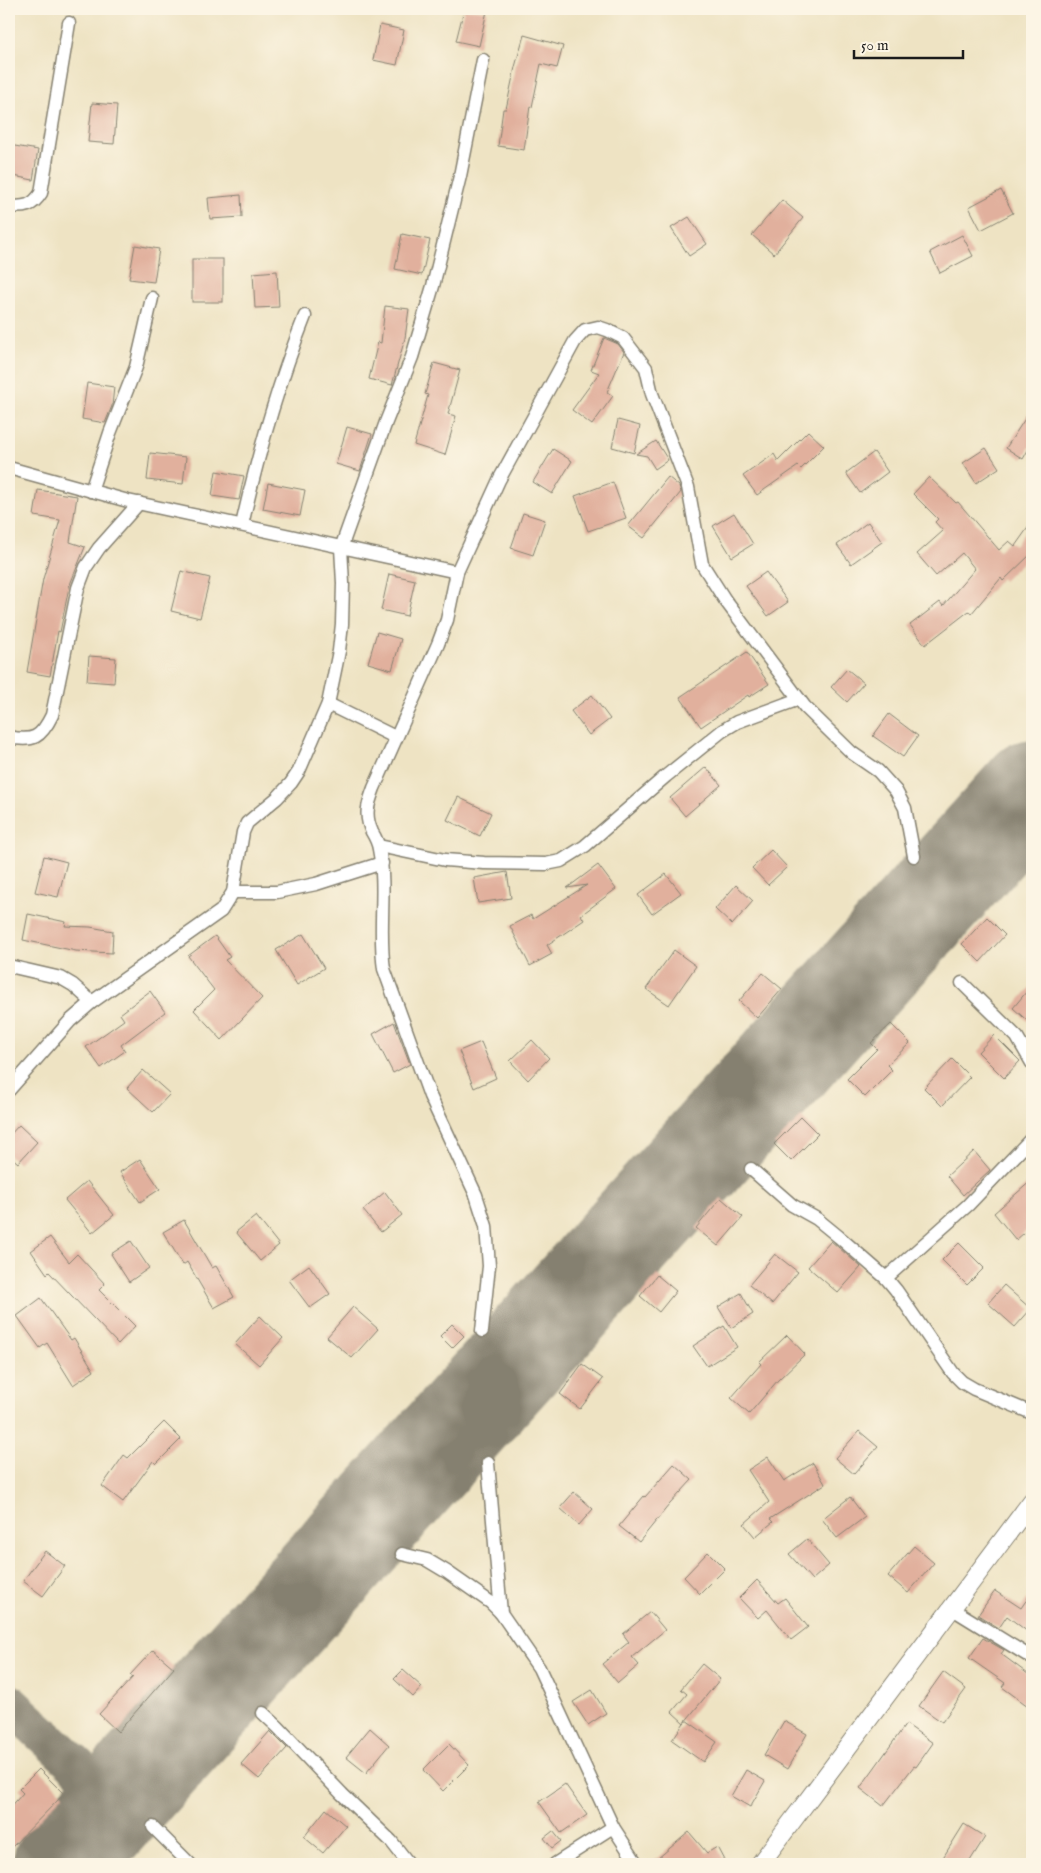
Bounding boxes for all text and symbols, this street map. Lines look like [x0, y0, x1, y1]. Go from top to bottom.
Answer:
scale bar [854, 28, 962, 60]
text: 50 m [861, 36, 889, 55]

